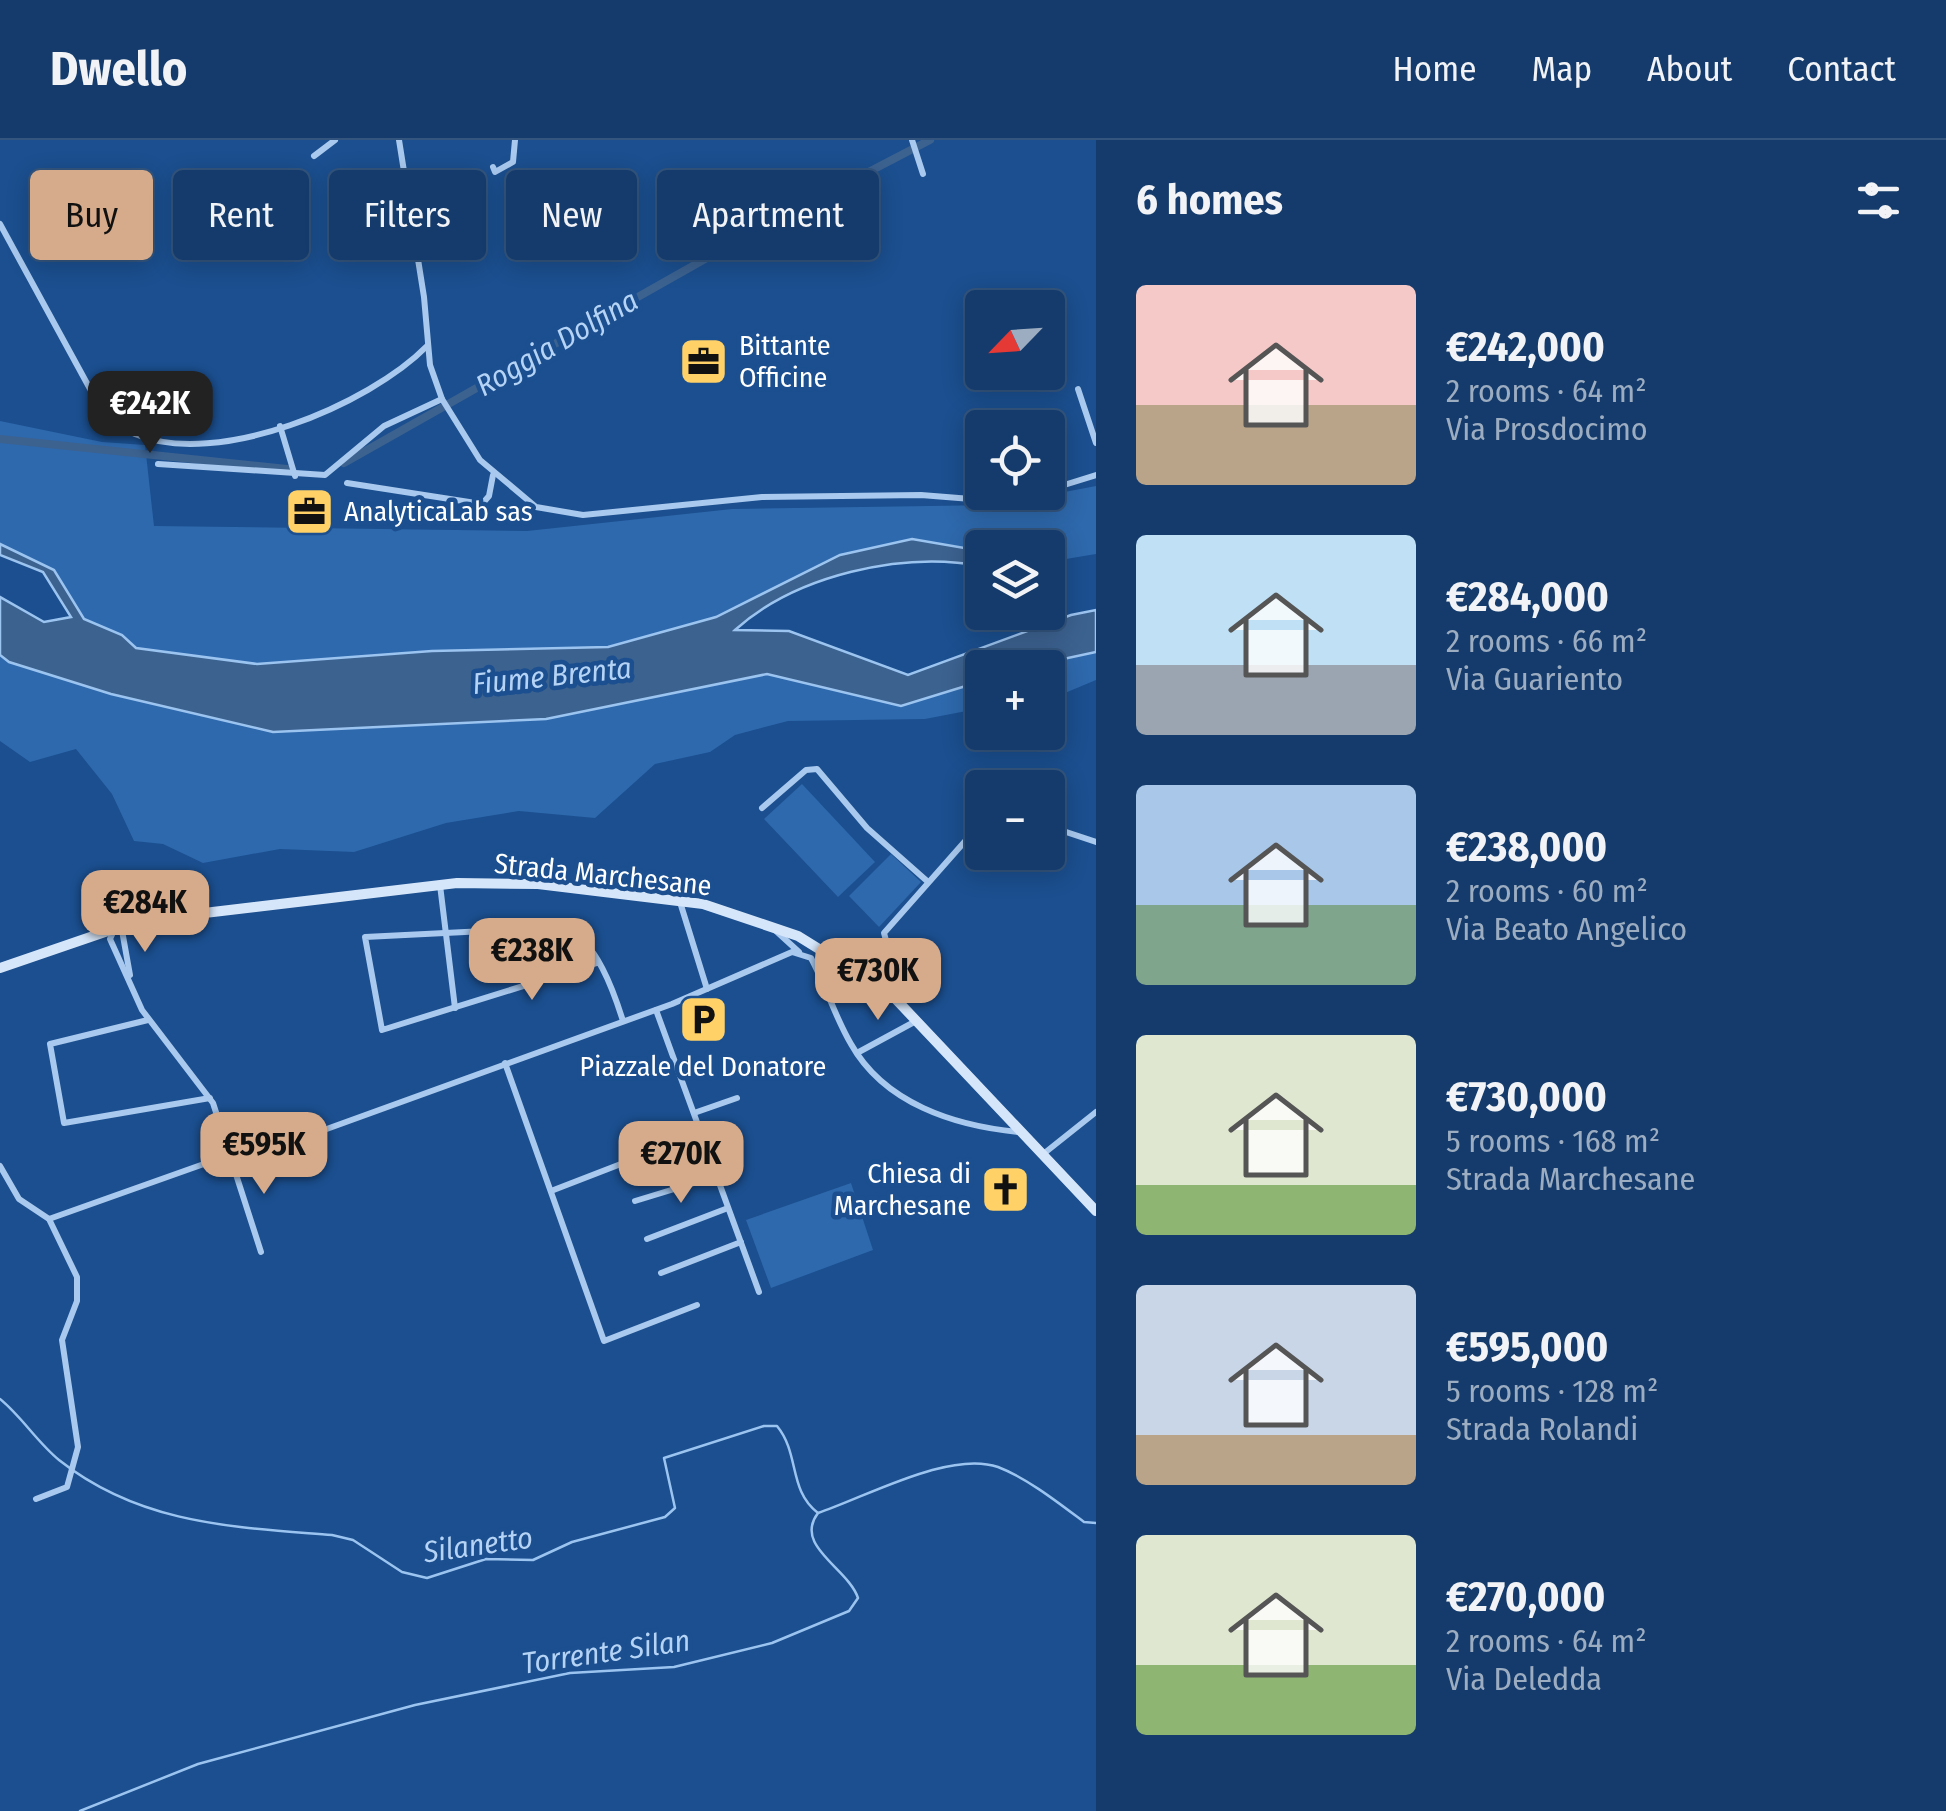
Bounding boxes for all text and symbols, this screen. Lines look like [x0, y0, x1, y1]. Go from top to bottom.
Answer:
text: Dwello [50, 40, 187, 98]
text: Home [1393, 48, 1476, 90]
text: Map [1531, 48, 1592, 90]
text: About [1647, 48, 1732, 90]
text: Contact [1787, 48, 1896, 90]
chip: Buy [30, 170, 153, 260]
chip: Rent [173, 170, 309, 260]
chip: Filters [329, 170, 486, 260]
chip: New [506, 170, 637, 260]
chip: Apartment [657, 170, 879, 260]
icon: filters [1851, 173, 1906, 228]
text: 6 homes [1136, 175, 1283, 225]
water label: Roggia Dolfina [470, 282, 644, 404]
north arrow [965, 290, 1065, 390]
map controls [965, 290, 1065, 870]
text: €242,000 [1446, 322, 1605, 372]
icon: home [1216, 325, 1336, 445]
place label: Bittante Officine [739, 329, 831, 394]
office icon: Bittante Officine [678, 335, 730, 387]
pin: €242K [80, 371, 220, 456]
text: 2 rooms · 64 m² [1446, 372, 1647, 410]
text: €242K [110, 384, 190, 422]
button: locate [965, 410, 1065, 510]
text: Via Prosdocimo [1446, 410, 1648, 448]
office icon: AnalyticaLab sas [283, 485, 335, 537]
place label: AnalyticaLab sas [344, 495, 533, 528]
button: layers [965, 530, 1065, 630]
text: €284,000 [1446, 572, 1609, 622]
icon: home [1216, 575, 1336, 695]
text: 2 rooms · 66 m² [1446, 622, 1647, 660]
water label: Fiume Brenta [471, 650, 633, 702]
button: + [965, 650, 1065, 750]
text: Via Guariento [1446, 660, 1623, 698]
button: − [965, 770, 1065, 870]
text: €238,000 [1446, 822, 1607, 872]
icon: home [1216, 825, 1336, 945]
street label: Strada Marchesane [493, 847, 713, 902]
pin: €284K [75, 870, 215, 955]
text: 2 rooms · 60 m² [1446, 872, 1648, 910]
text: €284K [103, 883, 187, 921]
text: Via Beato Angelico [1446, 910, 1687, 948]
pin: €238K [462, 918, 602, 1003]
text: €238K [491, 931, 573, 969]
pin: €730K [808, 938, 948, 1023]
text: €730K [837, 951, 919, 989]
parking icon: Piazzale del Donatore [677, 993, 729, 1045]
place label: Piazzale del Donatore [580, 1050, 826, 1083]
text: €730,000 [1446, 1072, 1607, 1122]
icon: home [1216, 1075, 1336, 1195]
pin: €595K [194, 1112, 334, 1197]
pin: €270K [611, 1121, 751, 1206]
text: 5 rooms · 168 m² [1446, 1122, 1660, 1160]
text: €595K [222, 1125, 306, 1163]
text: €270K [641, 1134, 721, 1172]
place label: Chiesa di Marchesane [834, 1157, 971, 1222]
text: Strada Marchesane [1446, 1160, 1695, 1198]
church icon: Chiesa di Marchesane [980, 1163, 1032, 1215]
text: €595,000 [1446, 1322, 1609, 1372]
icon: home [1216, 1325, 1336, 1445]
text: 5 rooms · 128 m² [1446, 1372, 1658, 1410]
text: Strada Rolandi [1446, 1410, 1638, 1448]
water label: Silanetto [420, 1520, 535, 1571]
text: €270,000 [1446, 1572, 1605, 1622]
icon: home [1216, 1575, 1336, 1695]
water label: Torrente Silan [520, 1622, 692, 1682]
text: 2 rooms · 64 m² [1446, 1622, 1647, 1660]
text: Via Deledda [1446, 1660, 1602, 1698]

